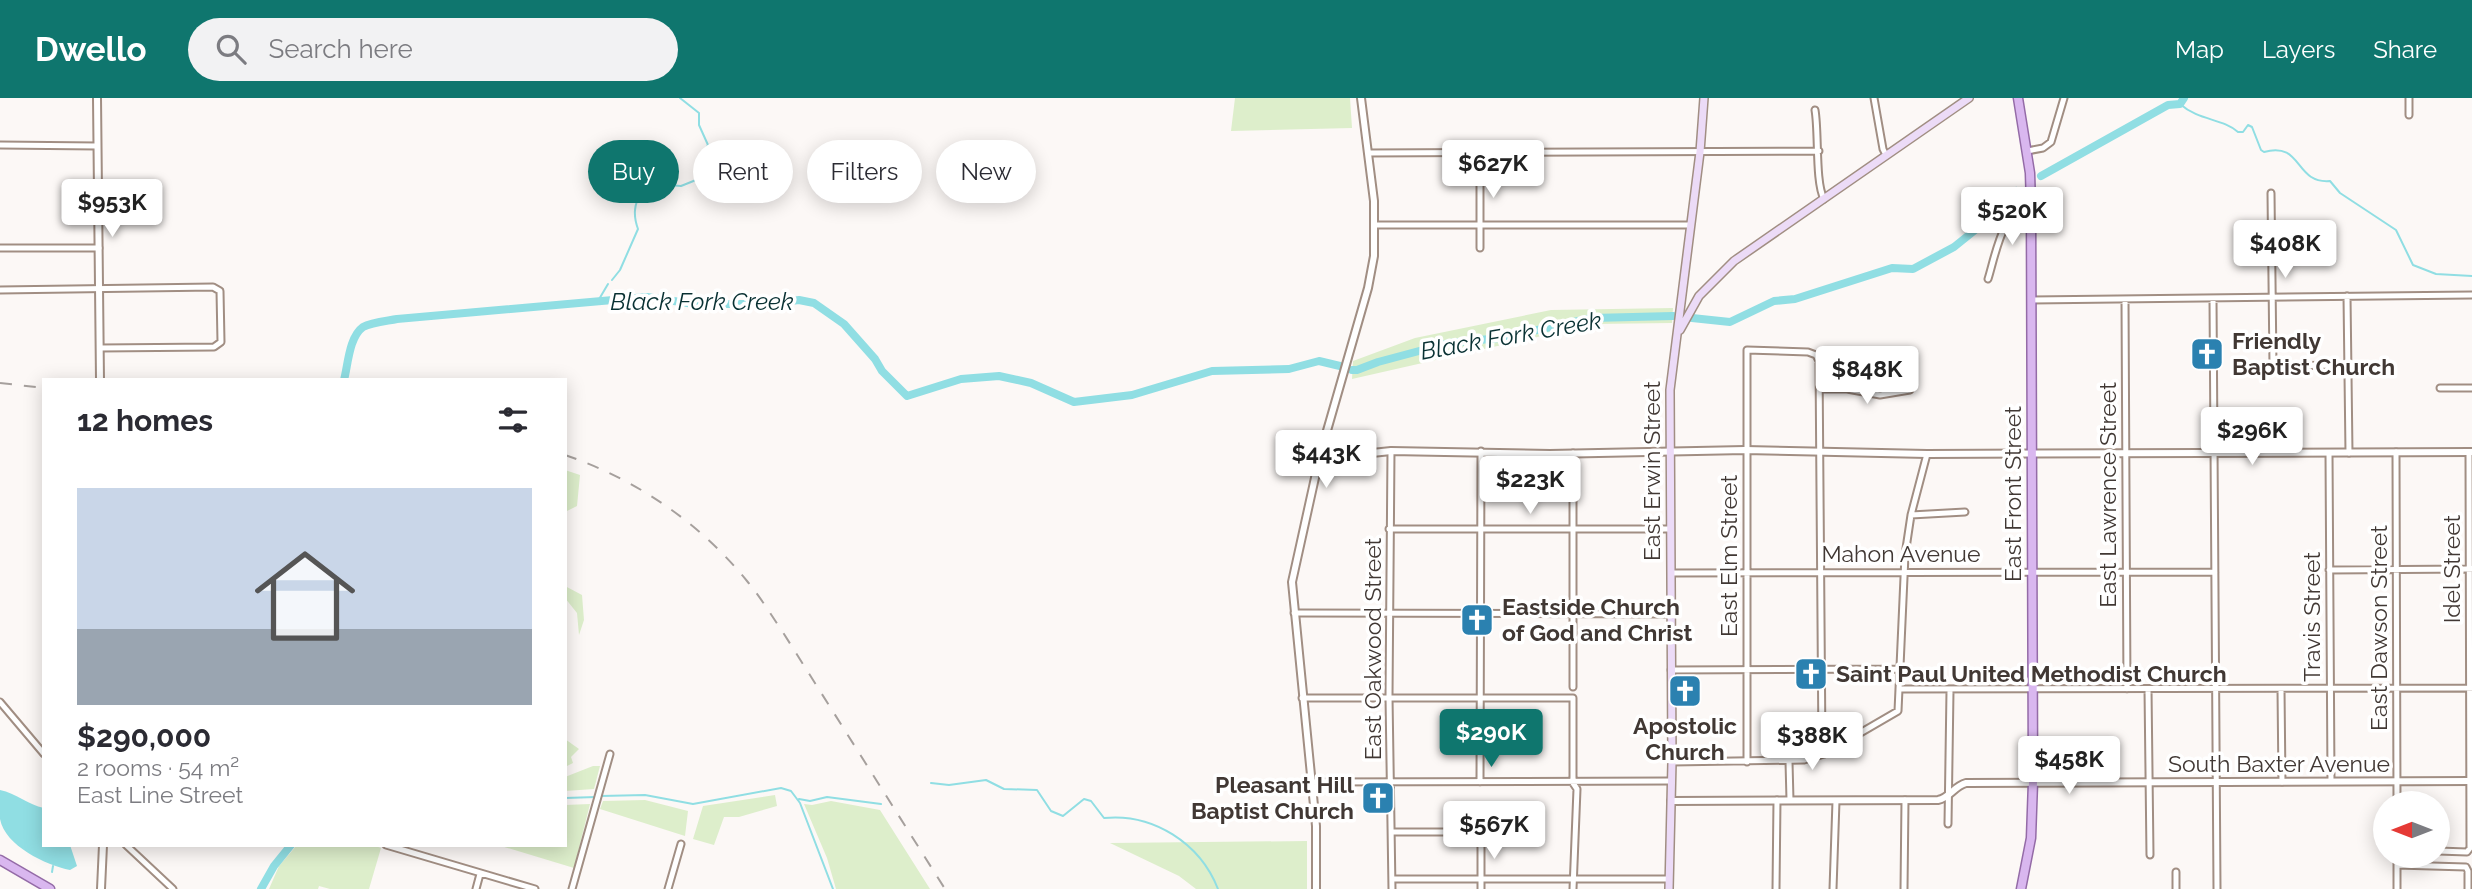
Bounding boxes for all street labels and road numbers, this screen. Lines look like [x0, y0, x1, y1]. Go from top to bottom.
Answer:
street label: East Erwin Street [1638, 381, 1665, 561]
street label: East Lawrence Street [2094, 382, 2121, 608]
street label: East Front Street [1999, 406, 2026, 582]
street label: East Elm Street [1715, 475, 1742, 637]
street label: Idel Street [2438, 514, 2465, 623]
street label: East Dawson Street [2365, 525, 2392, 731]
street label: East Oakwood Street [1359, 537, 1386, 760]
street label: Mahon Avenue [1822, 540, 1980, 567]
street label: Travis Street [2298, 552, 2325, 682]
street label: South Baxter Avenue [2168, 750, 2390, 777]

